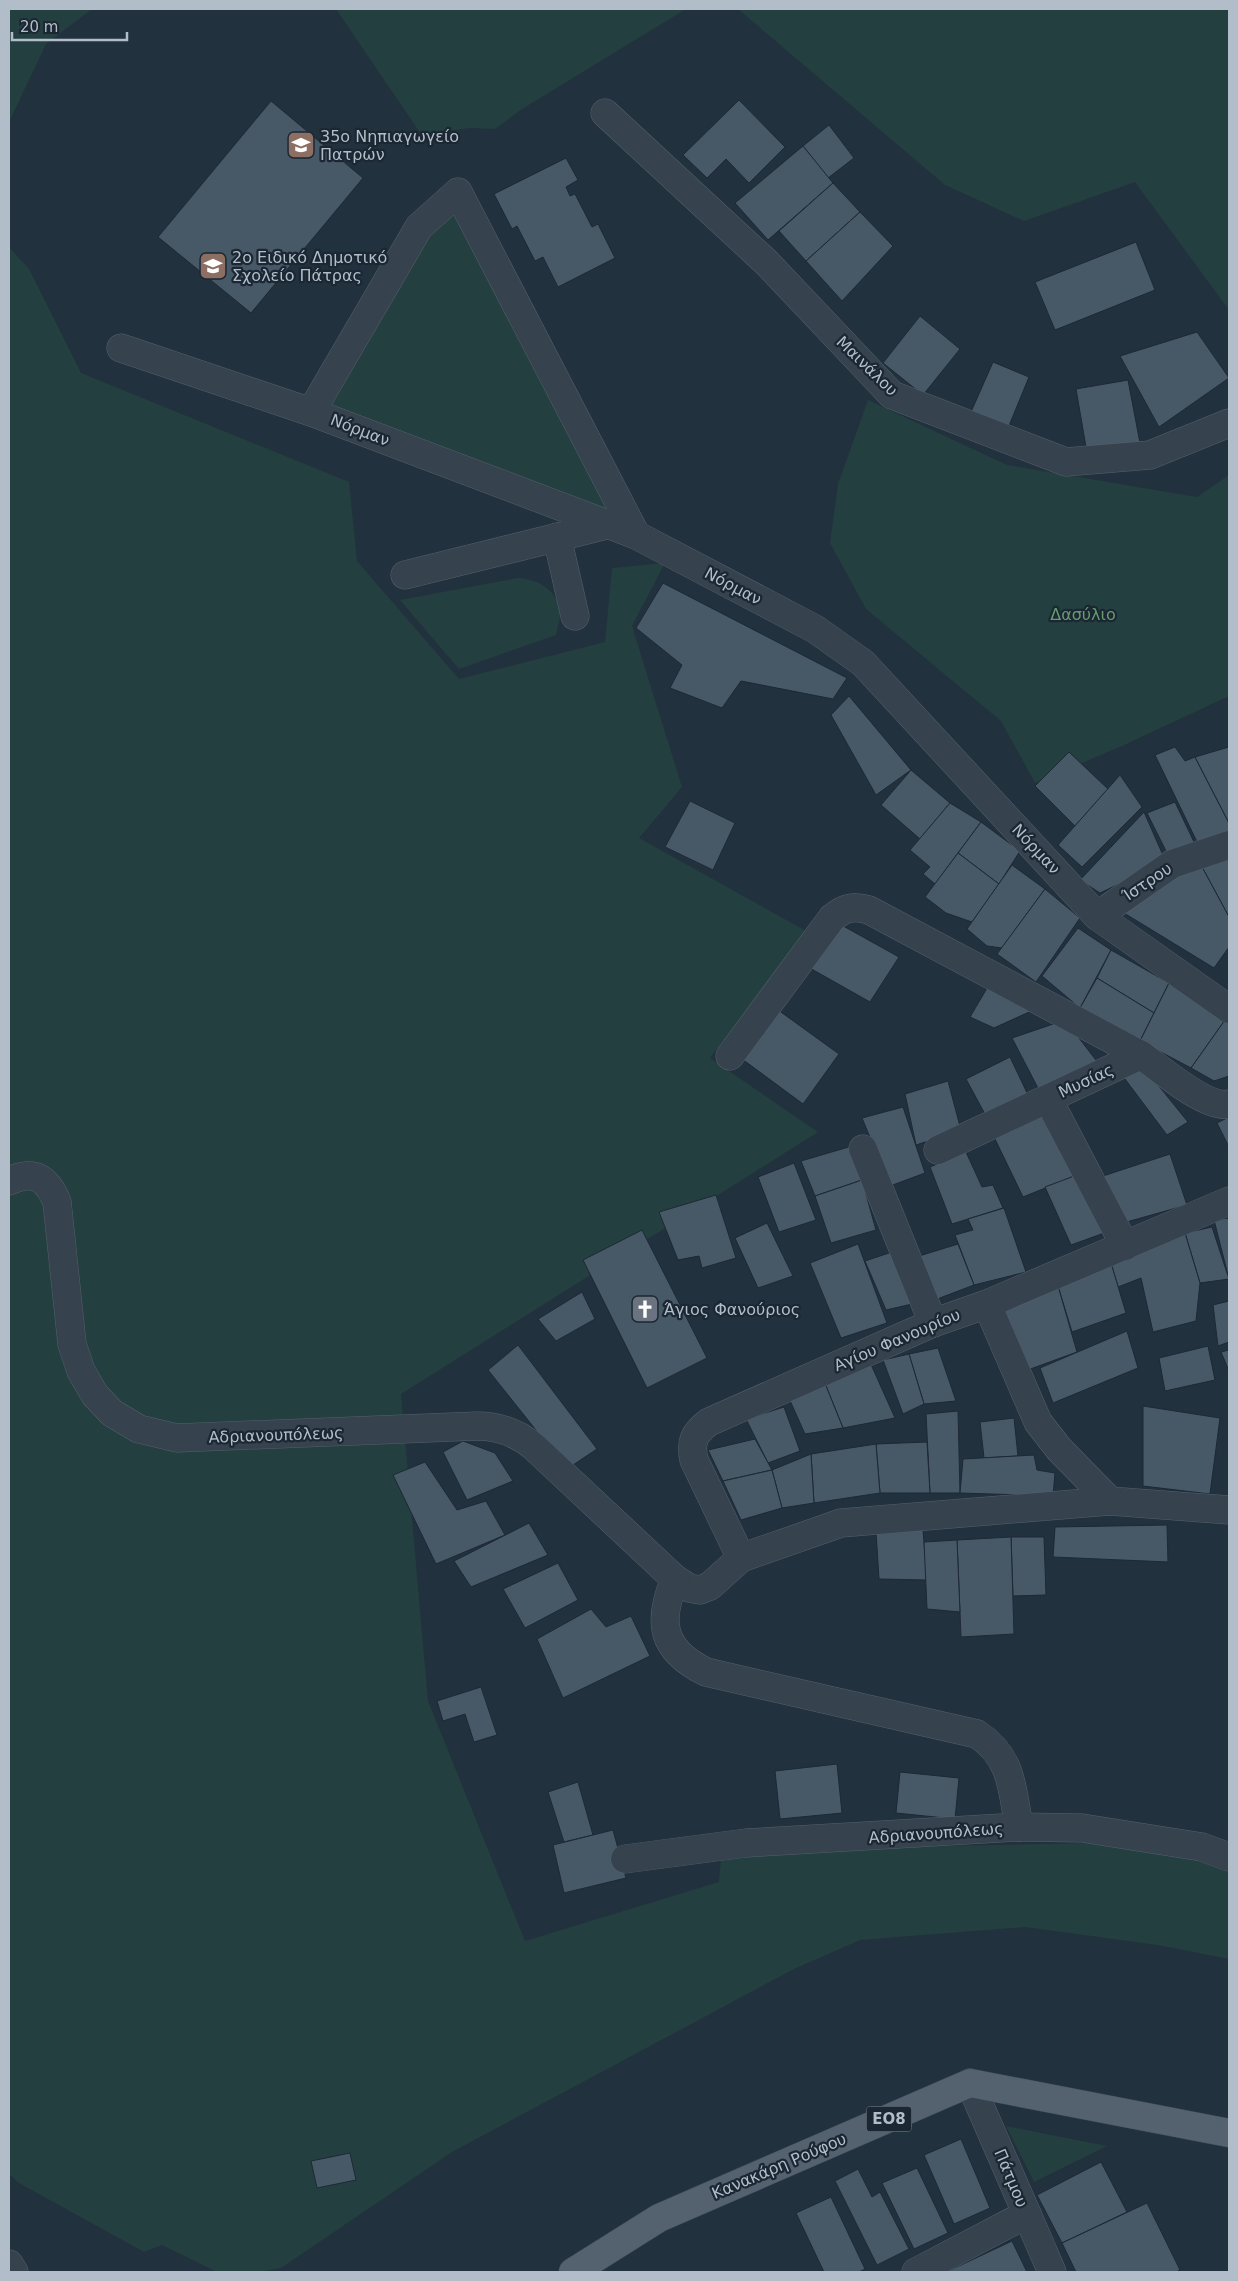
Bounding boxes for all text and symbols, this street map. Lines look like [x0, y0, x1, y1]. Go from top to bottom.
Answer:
scale bar [12, 10, 128, 42]
text: 20 m [20, 18, 58, 36]
place label: 35ο Νηπιαγωγείο Πατρών [320, 127, 459, 164]
school or university icon: 35ο Νηπιαγωγείο Πατρών [286, 130, 316, 160]
place label: 2ο Ειδικό Δημοτικό Σχολείο Πάτρας [232, 248, 387, 285]
school or university icon: 2ο Ειδικό Δημοτικό Σχολείο Πάτρας [198, 251, 228, 281]
street label: Μαινάλου [832, 332, 902, 400]
street label: Νόρμαν [328, 410, 392, 450]
street label: Νόρμαν [701, 563, 765, 609]
park label: Δασύλιο [1050, 605, 1116, 624]
street label: Νόρμαν [1008, 820, 1064, 878]
street label: Ίστρου [1118, 859, 1175, 906]
street label: Μυσίας [1055, 1060, 1117, 1102]
church icon: Άγιος Φανούριος [630, 1294, 660, 1324]
place label: Άγιος Φανούριος [664, 1300, 800, 1319]
street label: Αγίου Φανουρίου [831, 1305, 963, 1375]
street label: Αδριανουπόλεως [208, 1423, 344, 1447]
street label: Αδριανουπόλεως [868, 1819, 1004, 1847]
road number: ΕΟ8 [866, 2106, 912, 2132]
street label: Κανακάρη Ρούφου [709, 2129, 849, 2203]
street label: Πάτμου [990, 2146, 1032, 2210]

